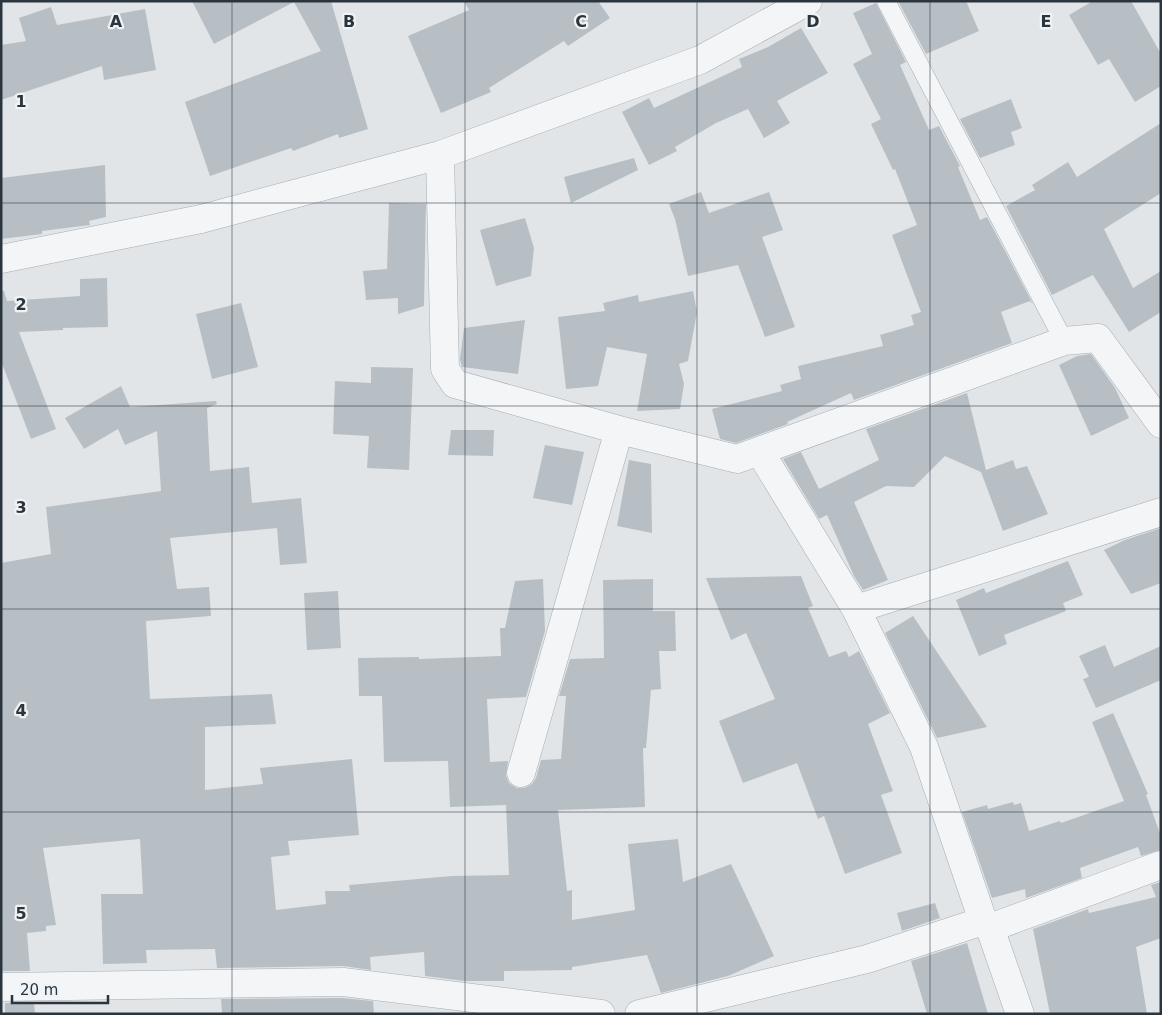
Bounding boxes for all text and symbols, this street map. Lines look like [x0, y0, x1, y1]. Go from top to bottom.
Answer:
text: A [110, 12, 123, 31]
text: B [343, 12, 355, 31]
text: C [575, 12, 587, 31]
text: D [806, 12, 820, 31]
text: E [1041, 12, 1051, 31]
text: 1 [15, 92, 27, 111]
text: 2 [15, 295, 27, 314]
text: 3 [15, 498, 27, 517]
text: 4 [15, 701, 27, 720]
text: 5 [15, 904, 27, 923]
scale bar [12, 972, 109, 1004]
text: 20 m [20, 981, 58, 999]

